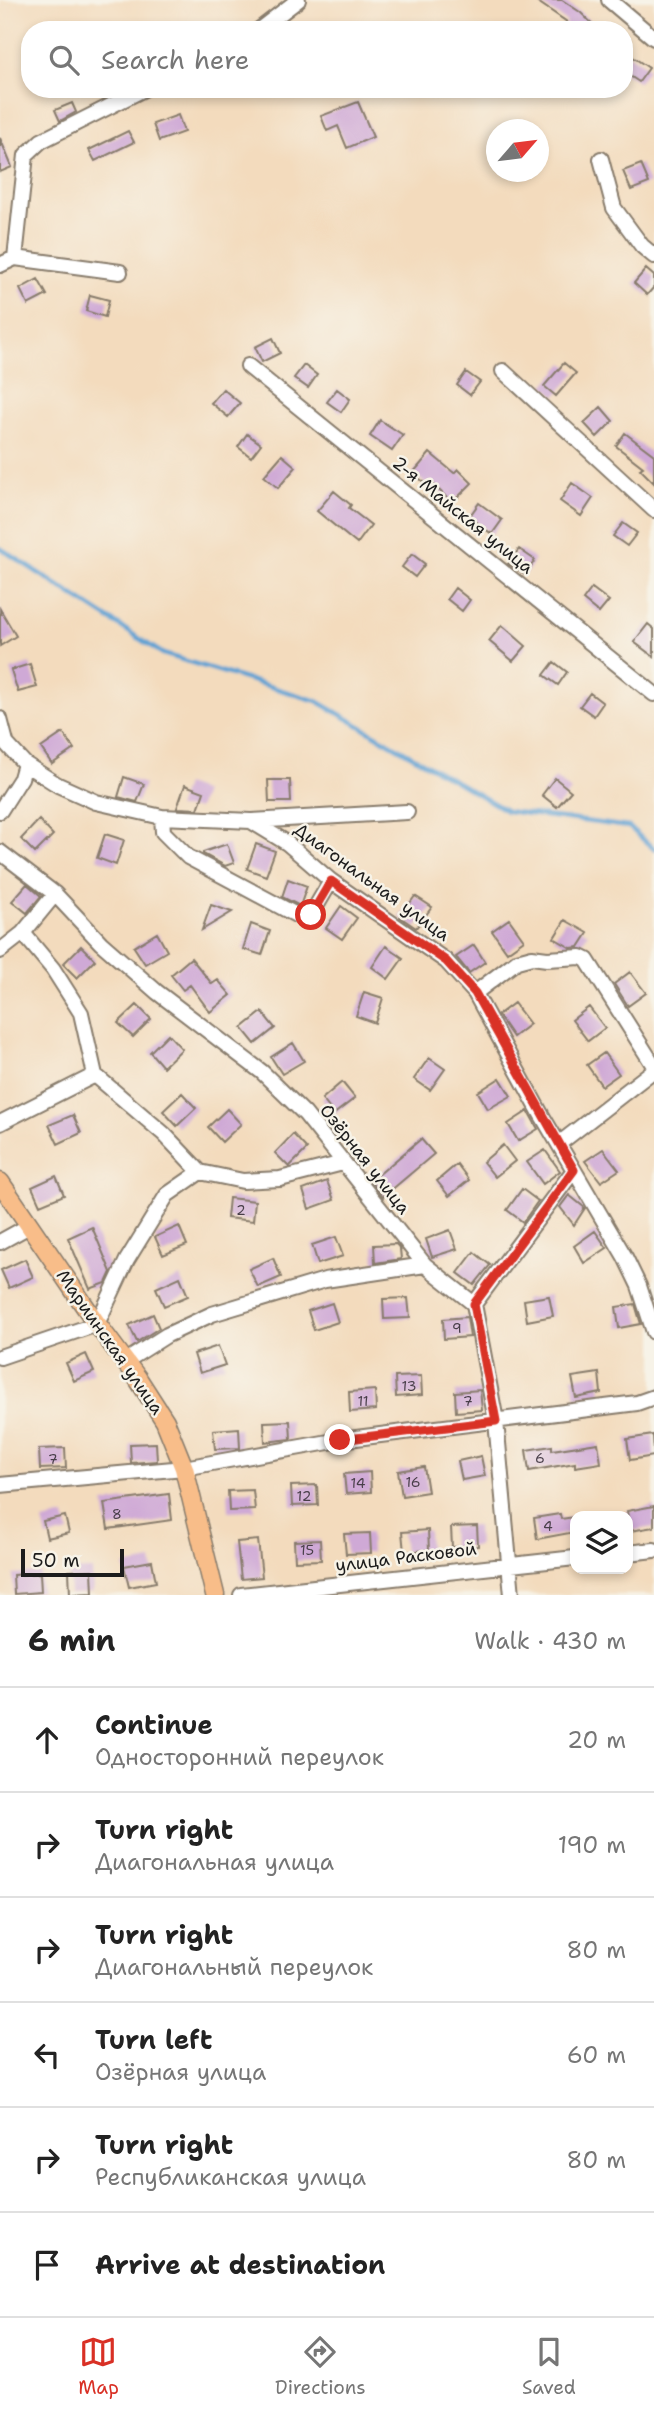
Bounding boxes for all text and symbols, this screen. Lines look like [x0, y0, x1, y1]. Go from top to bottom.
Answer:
search box [21, 21, 633, 98]
icon: search [45, 41, 83, 79]
text: Search here [101, 42, 250, 77]
north arrow [486, 119, 549, 182]
street label: 2-я Майская улица [388, 451, 538, 579]
street label: Диагональная улица [289, 817, 455, 947]
route start [295, 899, 326, 930]
street label: Озёрная улица [314, 1099, 416, 1219]
house number: 2 [236, 1201, 246, 1219]
street label: Мариинская улица [51, 1265, 169, 1419]
house number: 9 [452, 1319, 462, 1337]
house number: 13 [402, 1377, 416, 1395]
house number: 11 [357, 1392, 369, 1410]
house number: 7 [463, 1392, 473, 1410]
route end [324, 1424, 355, 1455]
house number: 6 [535, 1449, 545, 1467]
house number: 7 [48, 1450, 58, 1468]
house number: 16 [405, 1473, 421, 1491]
house number: 14 [350, 1474, 366, 1492]
house number: 12 [297, 1487, 311, 1505]
house number: 8 [112, 1505, 122, 1523]
map controls [570, 1511, 633, 1574]
button: layers [570, 1511, 633, 1574]
house number: 4 [543, 1517, 553, 1535]
street label: улица Расковой [334, 1536, 478, 1578]
house number: 15 [300, 1541, 314, 1559]
scale bar [21, 1546, 124, 1578]
text: 50 m [32, 1548, 80, 1573]
text: 6 min [28, 1620, 115, 1661]
text: Walk · 430 m [474, 1626, 626, 1656]
text: Continue [95, 1707, 213, 1742]
icon: ahead [28, 1721, 66, 1759]
text: 20 m [567, 1725, 626, 1755]
text: Односторонний переулок [95, 1742, 384, 1772]
text: Turn right [95, 1812, 233, 1847]
icon: right [28, 1826, 66, 1864]
text: 190 m [558, 1830, 626, 1860]
text: Диагональная улица [95, 1847, 334, 1877]
text: Turn right [95, 1917, 233, 1952]
icon: right [28, 1931, 66, 1969]
text: 80 m [567, 1935, 626, 1965]
text: Диагональный переулок [95, 1952, 373, 1982]
text: Turn left [95, 2022, 212, 2057]
icon: left [28, 2036, 66, 2074]
text: 60 m [567, 2040, 626, 2070]
text: Озёрная улица [95, 2057, 266, 2087]
text: Turn right [95, 2127, 233, 2162]
icon: right [28, 2141, 66, 2179]
text: 80 m [567, 2145, 626, 2175]
text: Республиканская улица [95, 2162, 366, 2192]
icon: arrive [28, 2246, 66, 2284]
text: Arrive at destination [95, 2247, 385, 2282]
tab: Map [78, 2333, 119, 2400]
tab: Directions [275, 2333, 366, 2400]
tab: Saved [522, 2333, 576, 2400]

